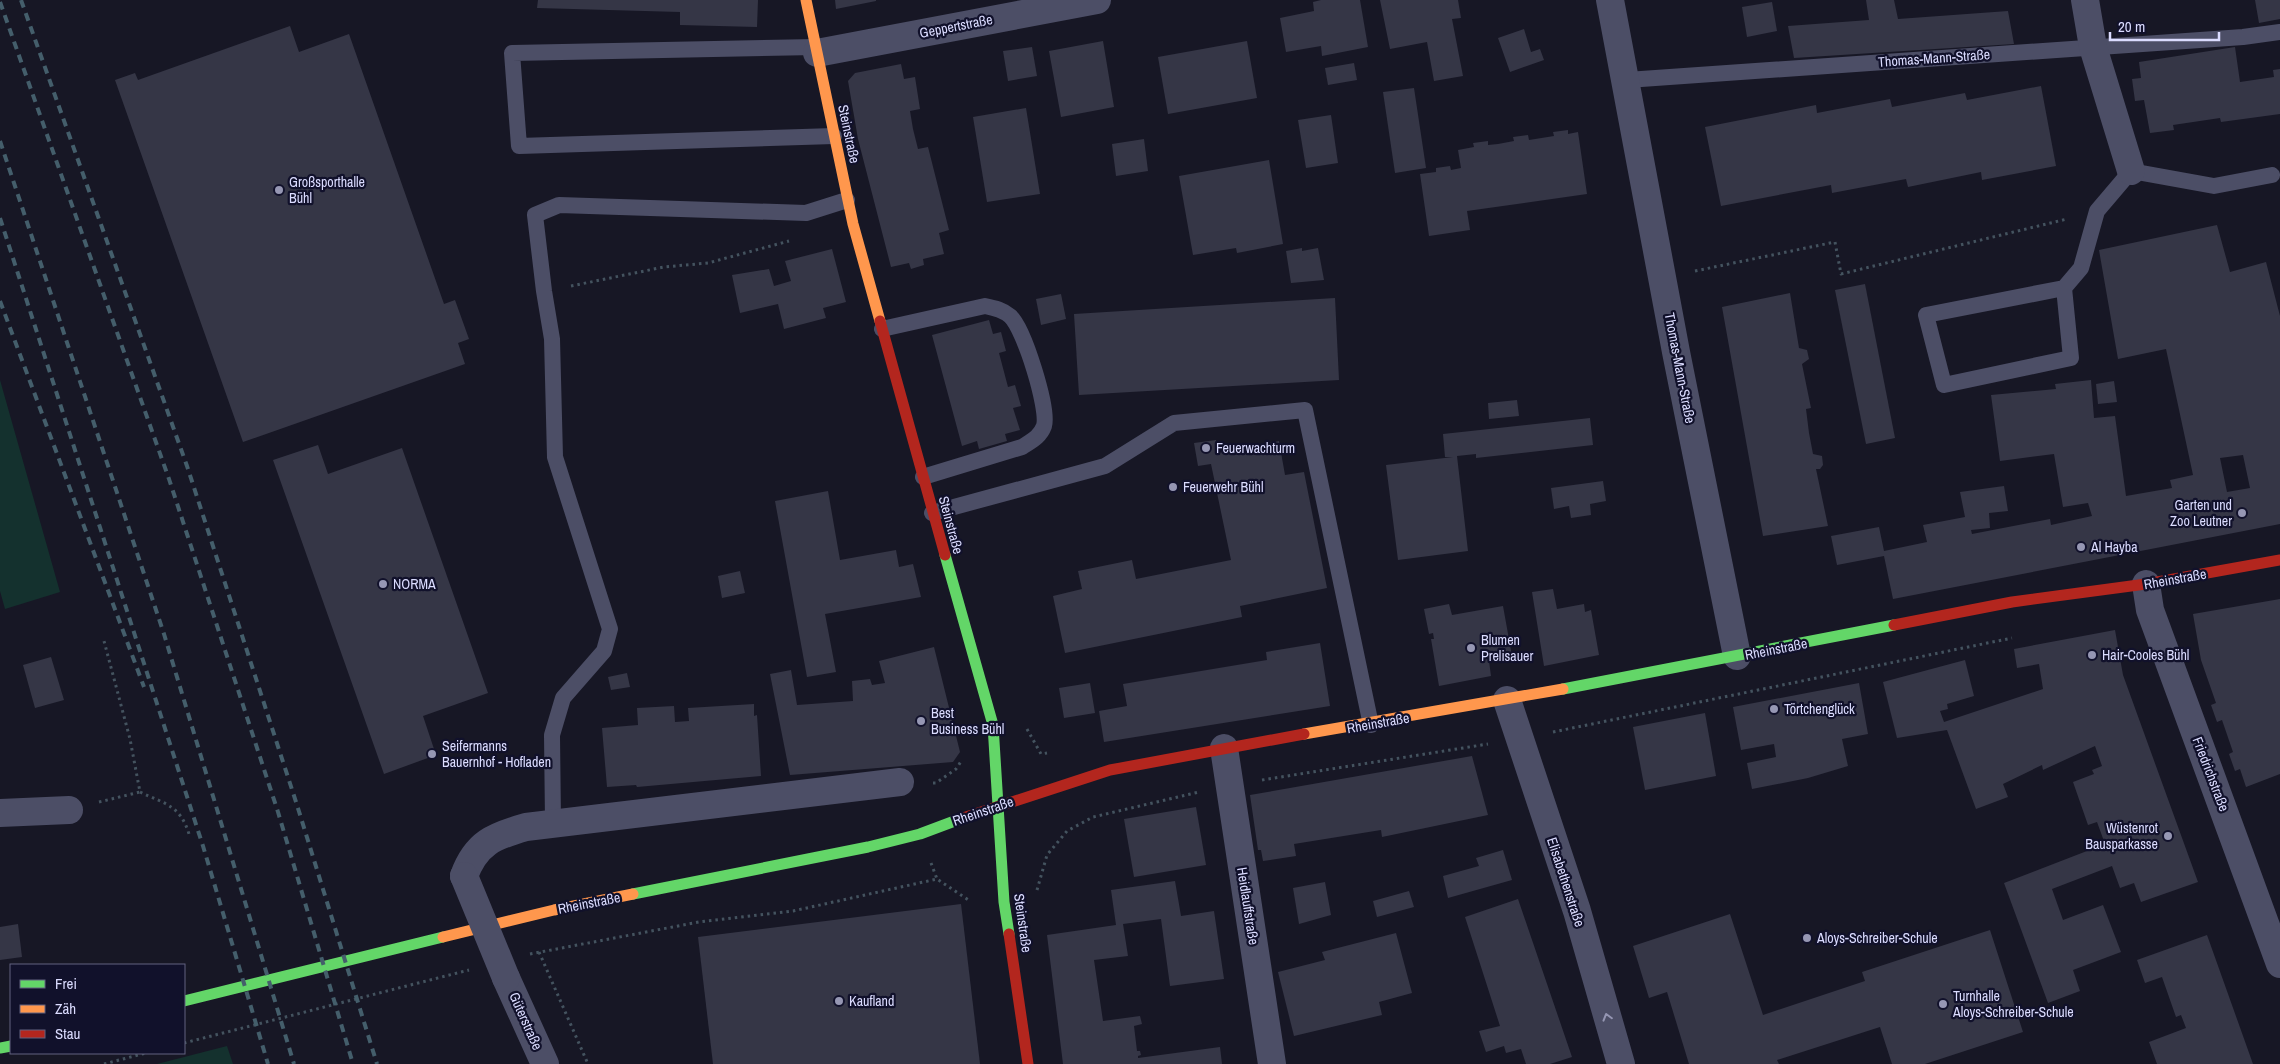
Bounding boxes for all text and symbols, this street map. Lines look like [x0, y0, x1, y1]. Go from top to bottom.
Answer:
street label: Geppertstraße [918, 10, 994, 42]
scale bar [2110, 10, 2219, 42]
text: 20 m [2118, 16, 2145, 37]
street label: Thomas-Mann-Straße [1877, 45, 1991, 71]
street label: Steinstraße [834, 103, 864, 165]
place label: Großsporthalle Bühl [289, 173, 365, 207]
marker: Großsporthalle Bühl [273, 184, 285, 196]
street label: Thomas-Mann-Straße [1660, 311, 1700, 425]
place label: Feuerwachturm [1216, 439, 1295, 457]
marker: Feuerwachturm [1200, 442, 1212, 454]
place label: Feuerwehr Bühl [1183, 478, 1263, 496]
marker: Feuerwehr Bühl [1167, 481, 1179, 493]
street label: Steinstraße [935, 494, 967, 556]
place label: Garten und Zoo Leutner [2170, 496, 2232, 530]
marker: Garten und Zoo Leutner [2236, 507, 2248, 519]
place label: Al Hayba [2090, 538, 2138, 556]
marker: Al Hayba [2075, 541, 2087, 553]
street label: Rheinstraße [2142, 565, 2208, 593]
place label: NORMA [393, 575, 436, 593]
marker: NORMA [377, 578, 389, 590]
place label: Blumen Prelisauer [1481, 631, 1533, 665]
street label: Rheinstraße [1743, 634, 1809, 664]
marker: Blumen Prelisauer [1465, 642, 1477, 654]
place label: Hair-Cooles Bühl [2102, 646, 2189, 664]
marker: Hair-Cooles Bühl [2086, 649, 2098, 661]
place label: Törtchenglück [1784, 700, 1855, 718]
marker: Törtchenglück [1768, 703, 1780, 715]
place label: Best Business Bühl [931, 704, 1004, 738]
street label: Rheinstraße [1345, 709, 1411, 737]
marker: Best Business Bühl [915, 715, 927, 727]
street label: Friedrichstraße [2189, 734, 2233, 814]
place label: Seifermanns Bauernhof - Hofladen [442, 737, 551, 771]
marker: Seifermanns Bauernhof - Hofladen [426, 748, 438, 760]
street label: Rheinstraße [950, 792, 1016, 830]
place label: Wüstenrot Bausparkasse [2085, 819, 2158, 853]
marker: Wüstenrot Bausparkasse [2162, 830, 2174, 842]
street label: Elisabethenstraße [1543, 835, 1589, 929]
street label: Heidlauffstraße [1233, 866, 1263, 946]
street label: Rheinstraße [556, 888, 622, 918]
street label: Steinstraße [1010, 892, 1036, 954]
place label: Aloys-Schreiber-Schule [1816, 929, 1938, 947]
marker: Aloys-Schreiber-Schule [1801, 932, 1813, 944]
legend [10, 964, 185, 1054]
text: Frei [55, 973, 77, 994]
place label: Turnhalle Aloys-Schreiber-Schule [1952, 987, 2074, 1021]
street label: Güterstraße [505, 989, 547, 1053]
place label: Kaufland [849, 992, 894, 1010]
marker: Kaufland [833, 995, 845, 1007]
text: Zäh [55, 998, 76, 1019]
marker: Turnhalle Aloys-Schreiber-Schule [1937, 998, 1949, 1010]
one-way arrow [1603, 1014, 1613, 1022]
text: Stau [55, 1023, 80, 1044]

